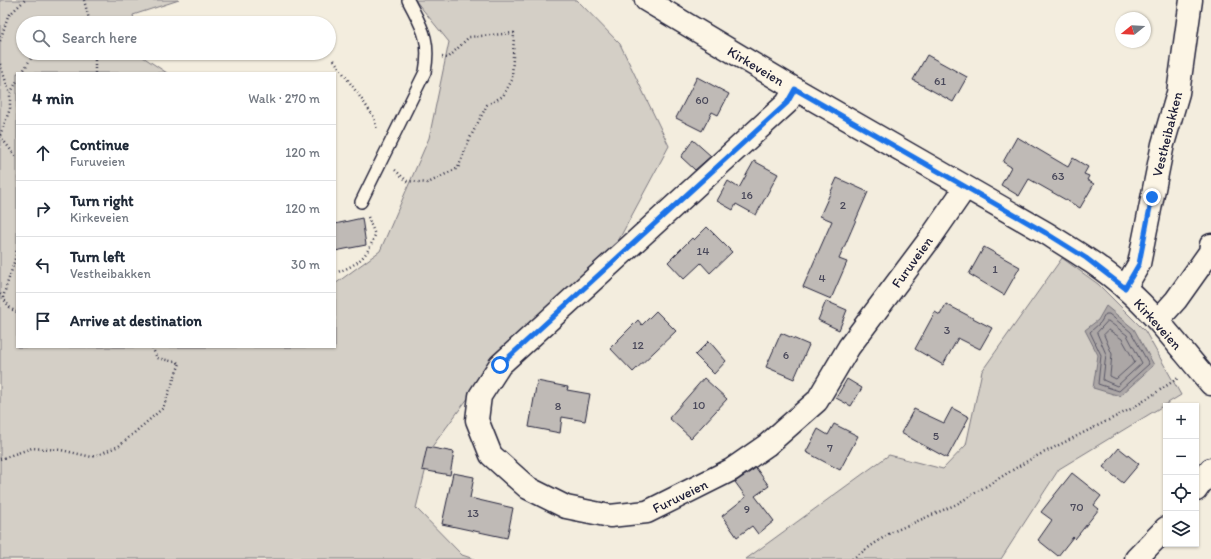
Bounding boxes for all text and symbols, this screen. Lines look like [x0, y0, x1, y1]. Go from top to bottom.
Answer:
north arrow [1115, 12, 1151, 48]
search box [16, 16, 336, 60]
icon: search [30, 27, 52, 49]
text: Search here [62, 29, 137, 47]
street label: Kirkeveien [724, 43, 787, 90]
house number: 61 [934, 74, 946, 88]
text: 4 min [32, 88, 74, 108]
street label: Vestheibakken [1149, 90, 1186, 178]
text: Walk · 270 m [248, 91, 320, 106]
house number: 60 [695, 93, 709, 107]
text: Continue [70, 136, 129, 154]
icon: ahead [32, 142, 54, 164]
text: 120 m [285, 145, 320, 160]
text: Furuveien [70, 154, 125, 169]
house number: 63 [1052, 169, 1065, 183]
house number: 16 [741, 188, 753, 202]
route end [1143, 188, 1161, 206]
text: Turn right [70, 192, 134, 210]
icon: right [32, 198, 54, 220]
house number: 2 [840, 198, 847, 212]
text: 120 m [285, 201, 320, 216]
text: Kirkeveien [70, 210, 129, 225]
street label: Furuveien [888, 233, 937, 291]
house number: 14 [697, 244, 709, 258]
text: Turn left [70, 248, 125, 266]
icon: left [32, 254, 54, 276]
text: 30 m [291, 257, 320, 272]
house number: 1 [992, 262, 998, 276]
text: Vestheibakken [70, 266, 151, 281]
house number: 4 [818, 271, 826, 285]
street label: Kirkeveien [1130, 295, 1185, 354]
icon: arrive [32, 310, 54, 332]
text: Arrive at destination [70, 312, 202, 330]
house number: 3 [944, 323, 951, 337]
house number: 12 [632, 338, 645, 352]
house number: 6 [783, 348, 789, 362]
route start [491, 356, 509, 374]
house number: 10 [693, 398, 705, 412]
house number: 8 [555, 399, 562, 413]
map controls [1163, 403, 1199, 547]
button: + [1163, 403, 1199, 439]
house number: 5 [933, 429, 939, 443]
button: − [1163, 439, 1199, 475]
house number: 7 [827, 441, 833, 455]
button: locate [1163, 475, 1199, 511]
street label: Furuveien [650, 476, 711, 517]
house number: 70 [1070, 500, 1084, 514]
house number: 9 [744, 502, 750, 516]
house number: 13 [467, 506, 480, 520]
button: layers [1163, 511, 1199, 547]

